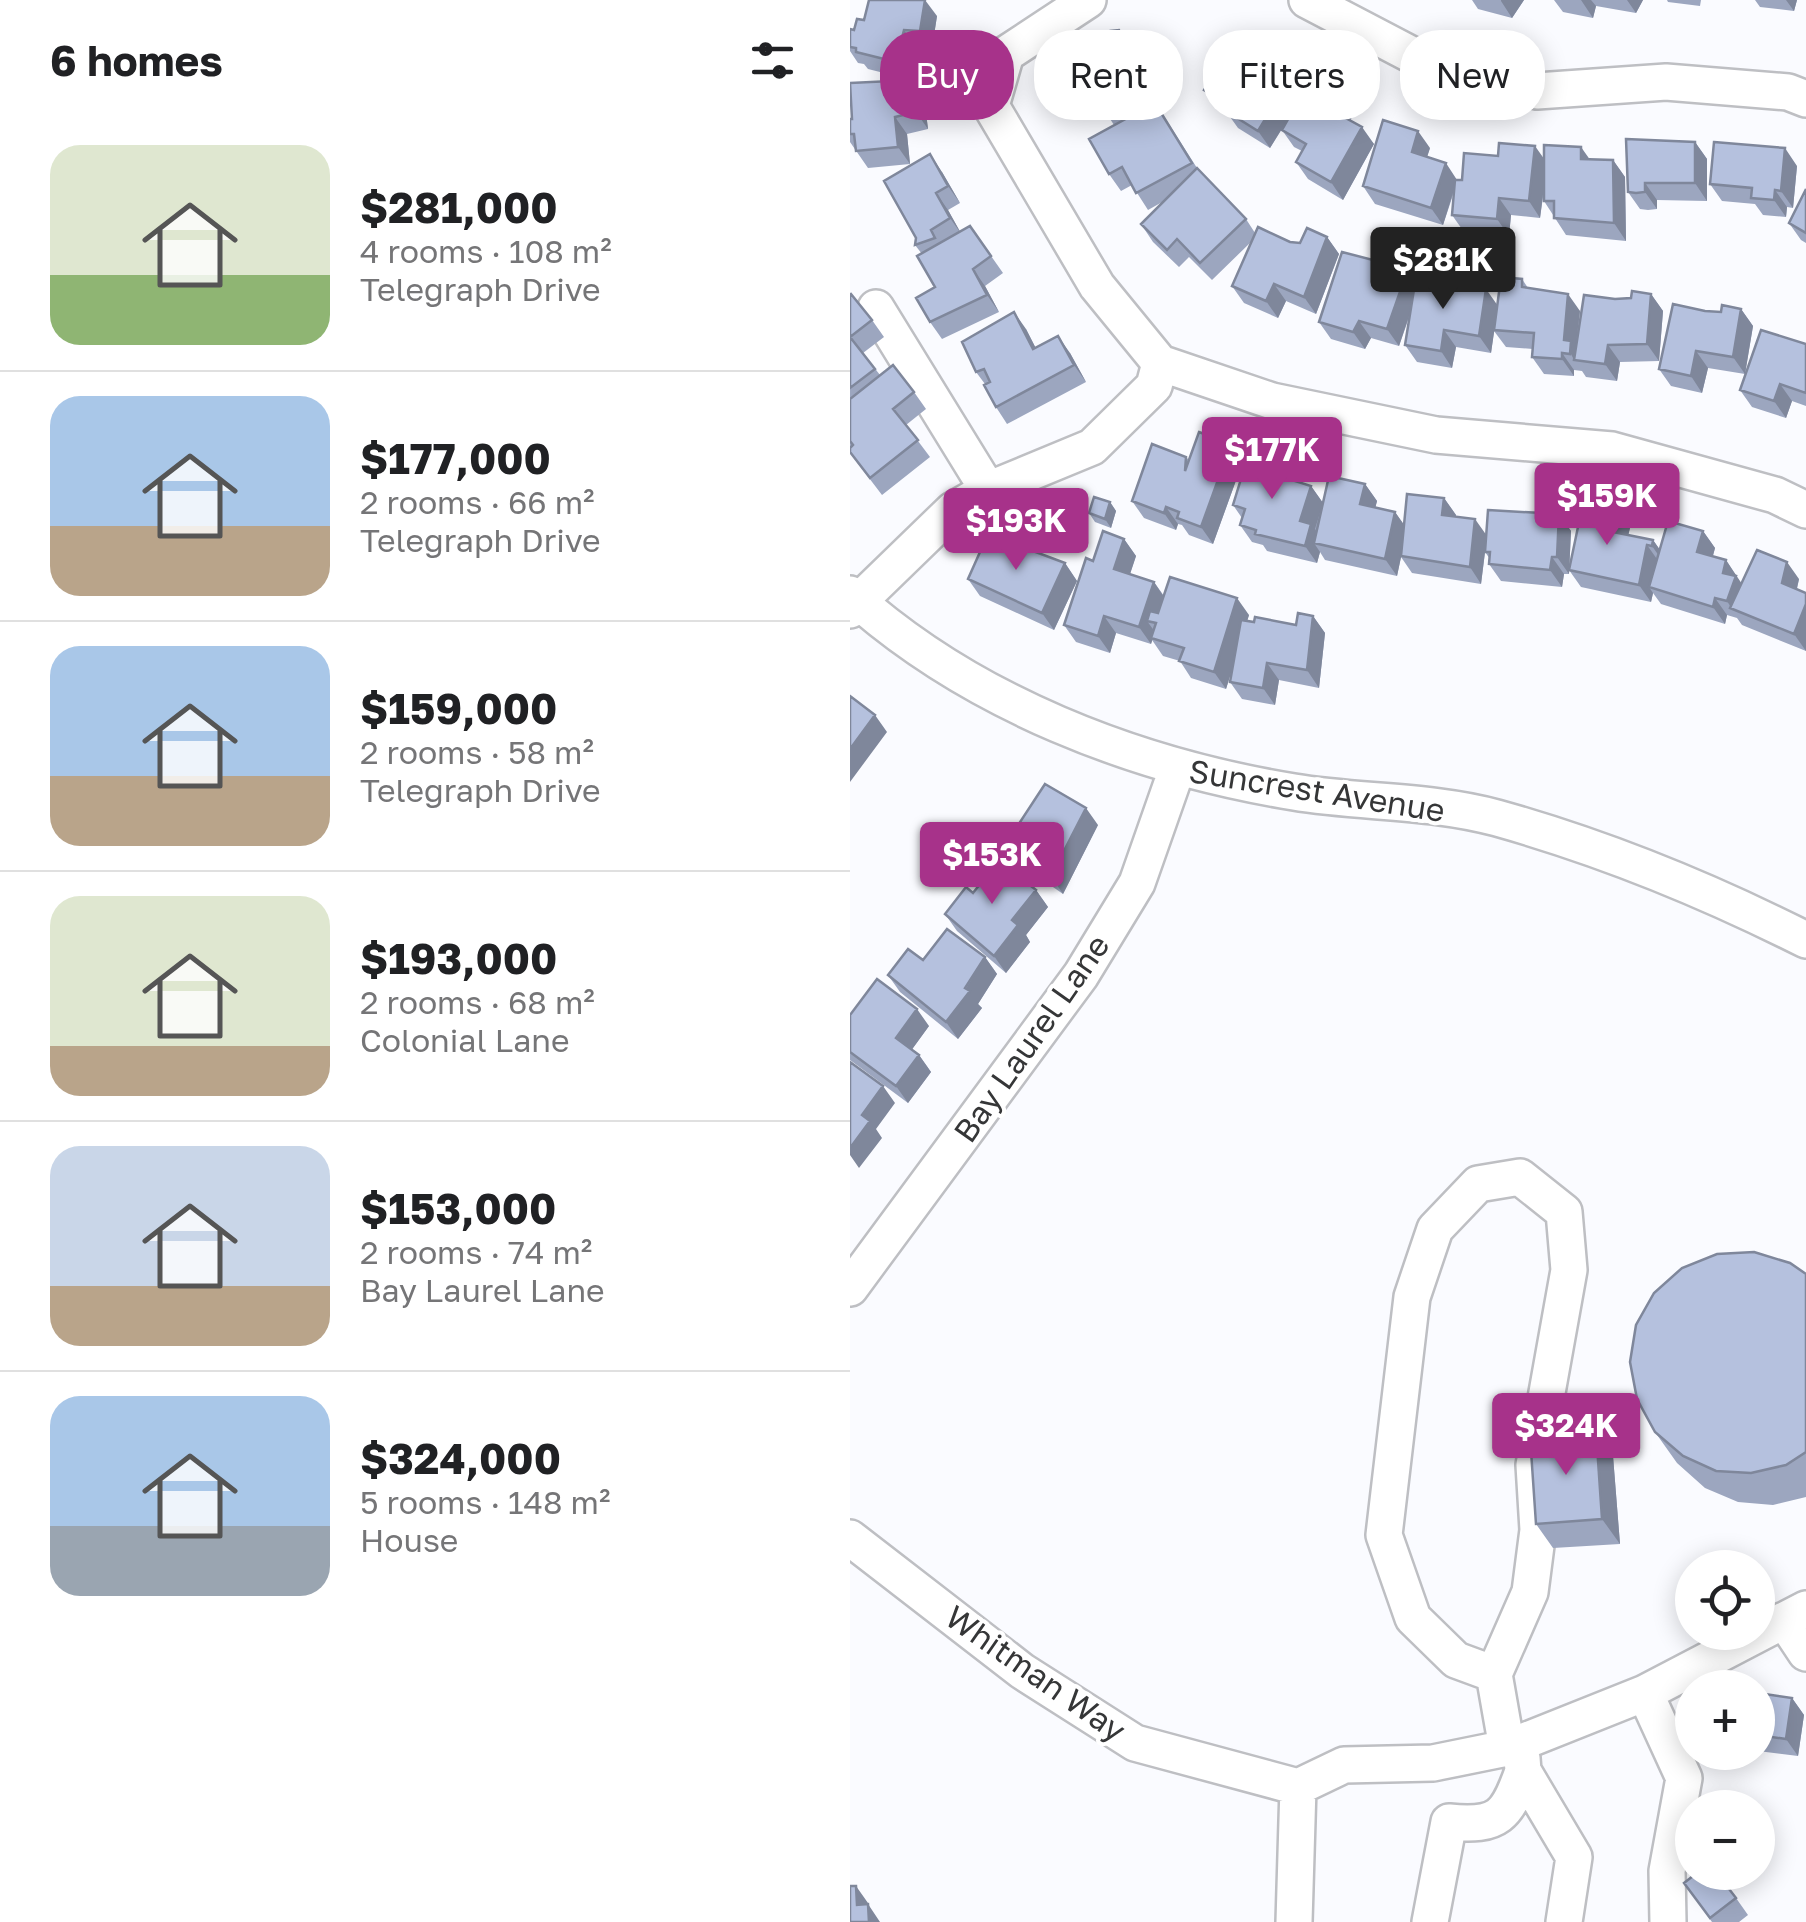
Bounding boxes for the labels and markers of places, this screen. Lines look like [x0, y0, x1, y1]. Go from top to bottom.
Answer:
pin: $281K [1373, 227, 1513, 312]
pin: $177K [1202, 417, 1342, 502]
pin: $159K [1537, 463, 1677, 548]
pin: $193K [946, 488, 1086, 573]
pin: $153K [922, 822, 1062, 907]
pin: $324K [1496, 1393, 1636, 1478]

